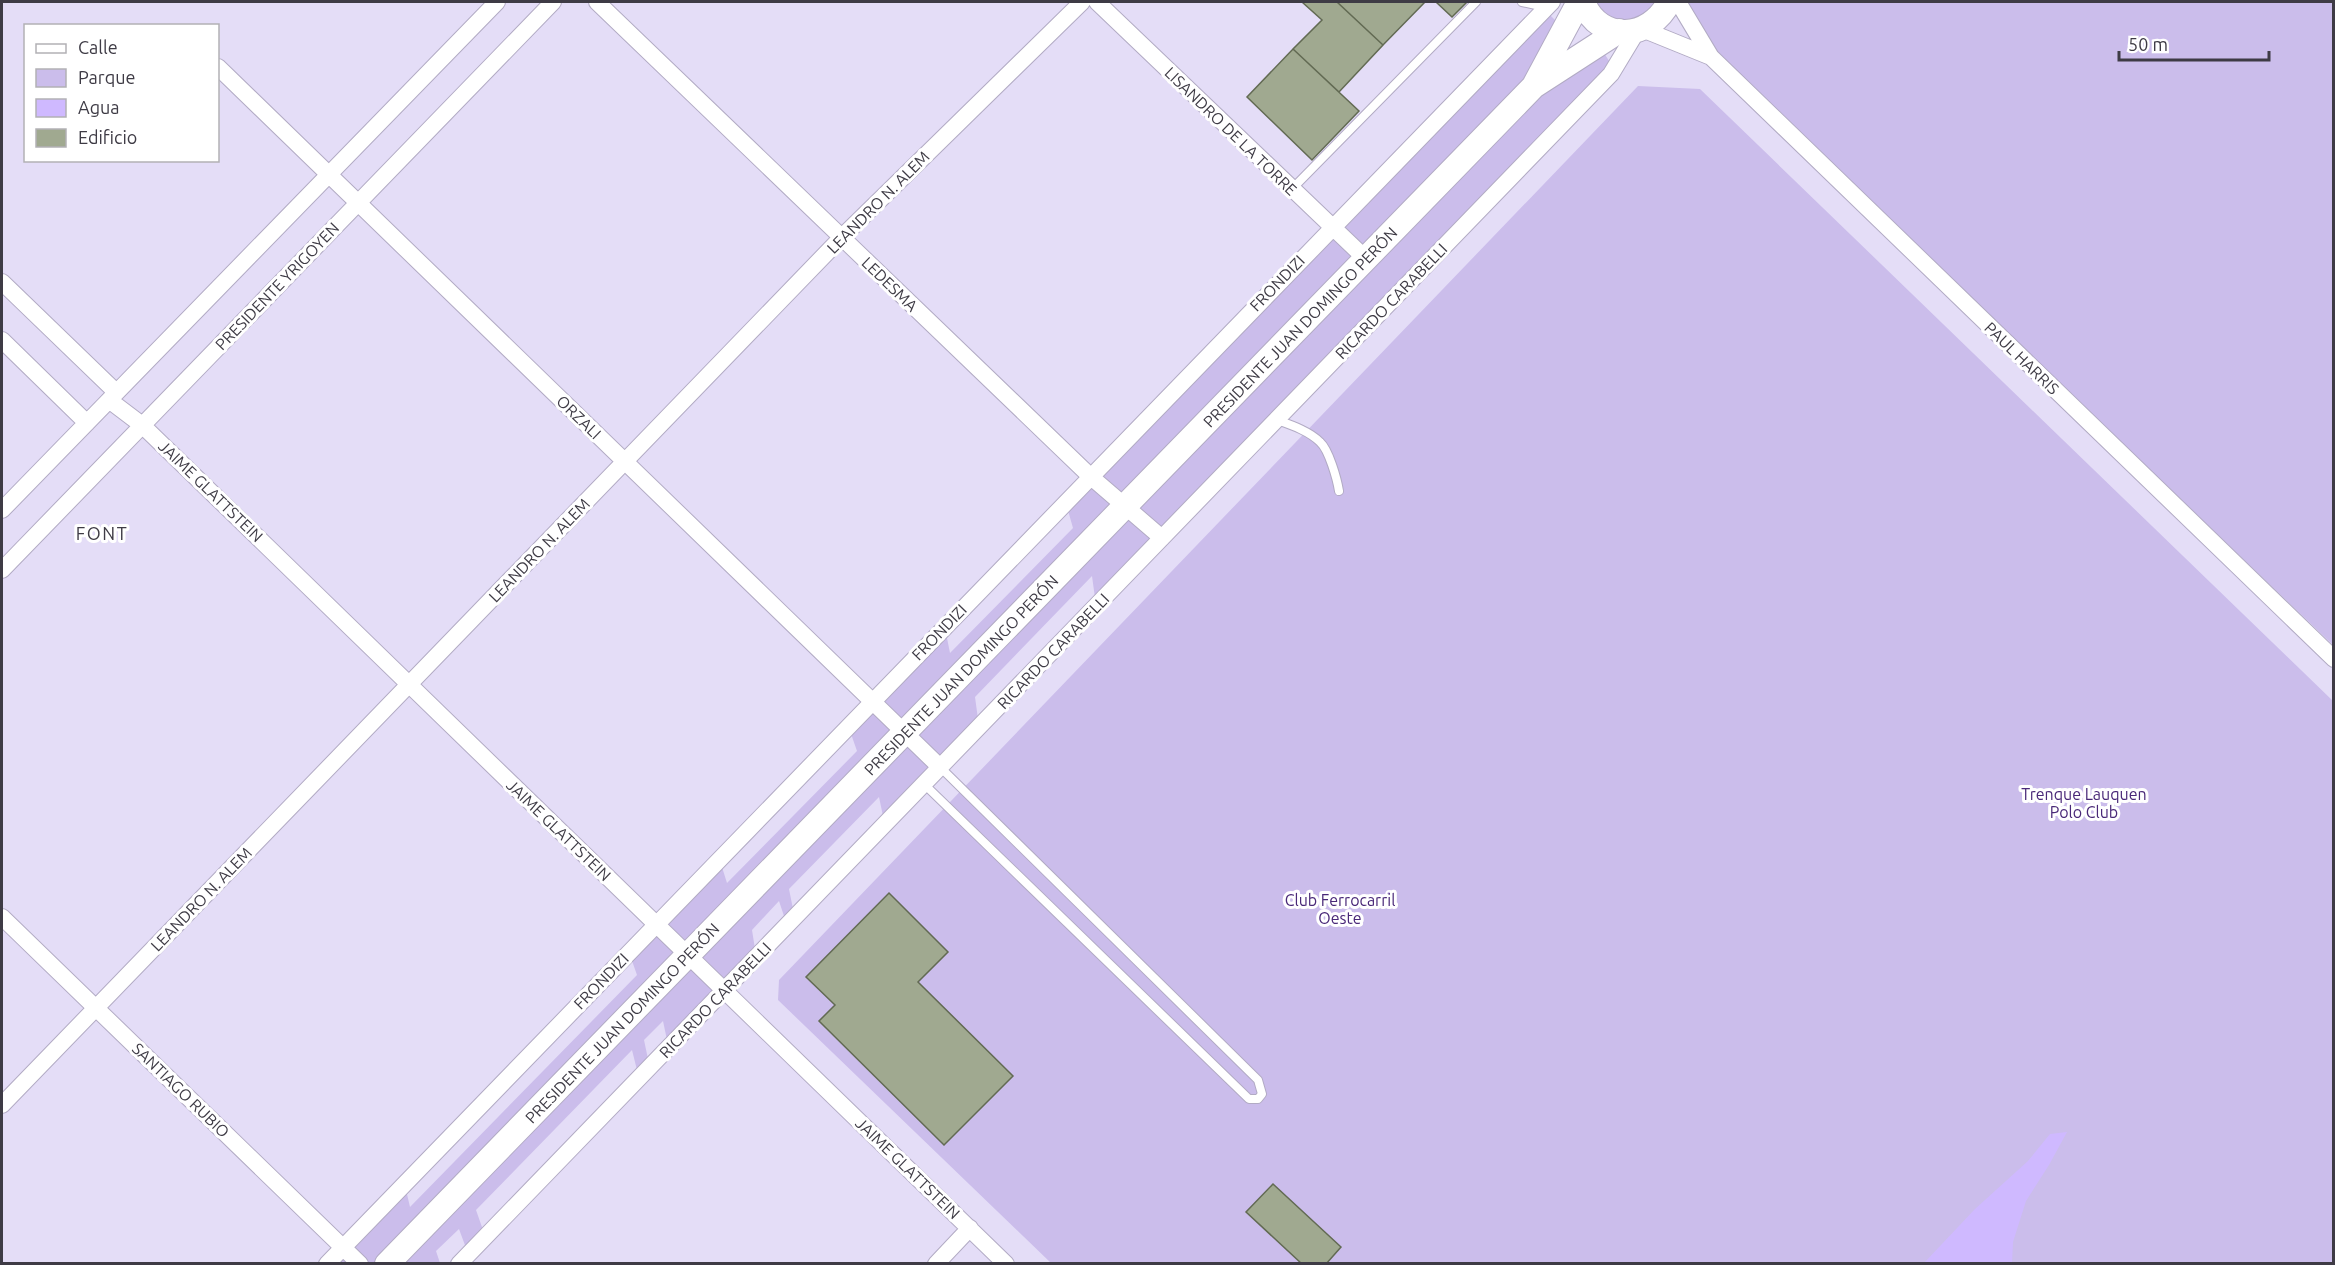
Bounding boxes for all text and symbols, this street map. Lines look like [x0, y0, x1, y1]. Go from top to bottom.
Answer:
legend [24, 24, 219, 162]
scale bar [2119, 24, 2269, 62]
text: 50 m [2128, 34, 2168, 54]
text: Calle [78, 37, 118, 57]
street label: LISANDRO DE LA TORRE [1161, 63, 1301, 199]
text: Parque [78, 67, 135, 87]
text: Agua [78, 97, 120, 117]
text: Edificio [78, 127, 137, 147]
street label: LEANDRO N. ALEM [823, 147, 933, 257]
street label: PRESIDENTE YRIGOYEN [212, 219, 342, 353]
street label: PRESIDENTE JUAN DOMINGO PERÓN [1199, 223, 1400, 431]
street label: RICARDO CARABELLI [1331, 240, 1451, 362]
street label: FRONDIZI [1246, 251, 1308, 315]
street label: LEDESMA [859, 253, 922, 315]
street label: PAUL HARRIS [1981, 318, 2063, 398]
street label: ORZALI [553, 392, 605, 442]
street label: JAIME GLATTSTEIN [155, 437, 267, 545]
street label: LEANDRO N. ALEM [485, 494, 593, 606]
district label: FONT [76, 523, 128, 543]
street label: PRESIDENTE JUAN DOMINGO PERÓN [860, 571, 1061, 779]
street label: RICARDO CARABELLI [993, 590, 1113, 712]
street label: FRONDIZI [908, 600, 970, 664]
street label: JAIME GLATTSTEIN [503, 776, 615, 884]
park label: Trenque Lauquen Polo Club [2021, 785, 2147, 821]
street label: LEANDRO N. ALEM [147, 843, 255, 955]
park label: Club Ferrocarril Oeste [1285, 891, 1395, 927]
street label: PRESIDENTE JUAN DOMINGO PERÓN [521, 919, 722, 1127]
street label: RICARDO CARABELLI [655, 939, 775, 1061]
street label: FRONDIZI [570, 949, 632, 1013]
street label: SANTIAGO RUBIO [129, 1039, 233, 1141]
street label: JAIME GLATTSTEIN [852, 1114, 964, 1222]

